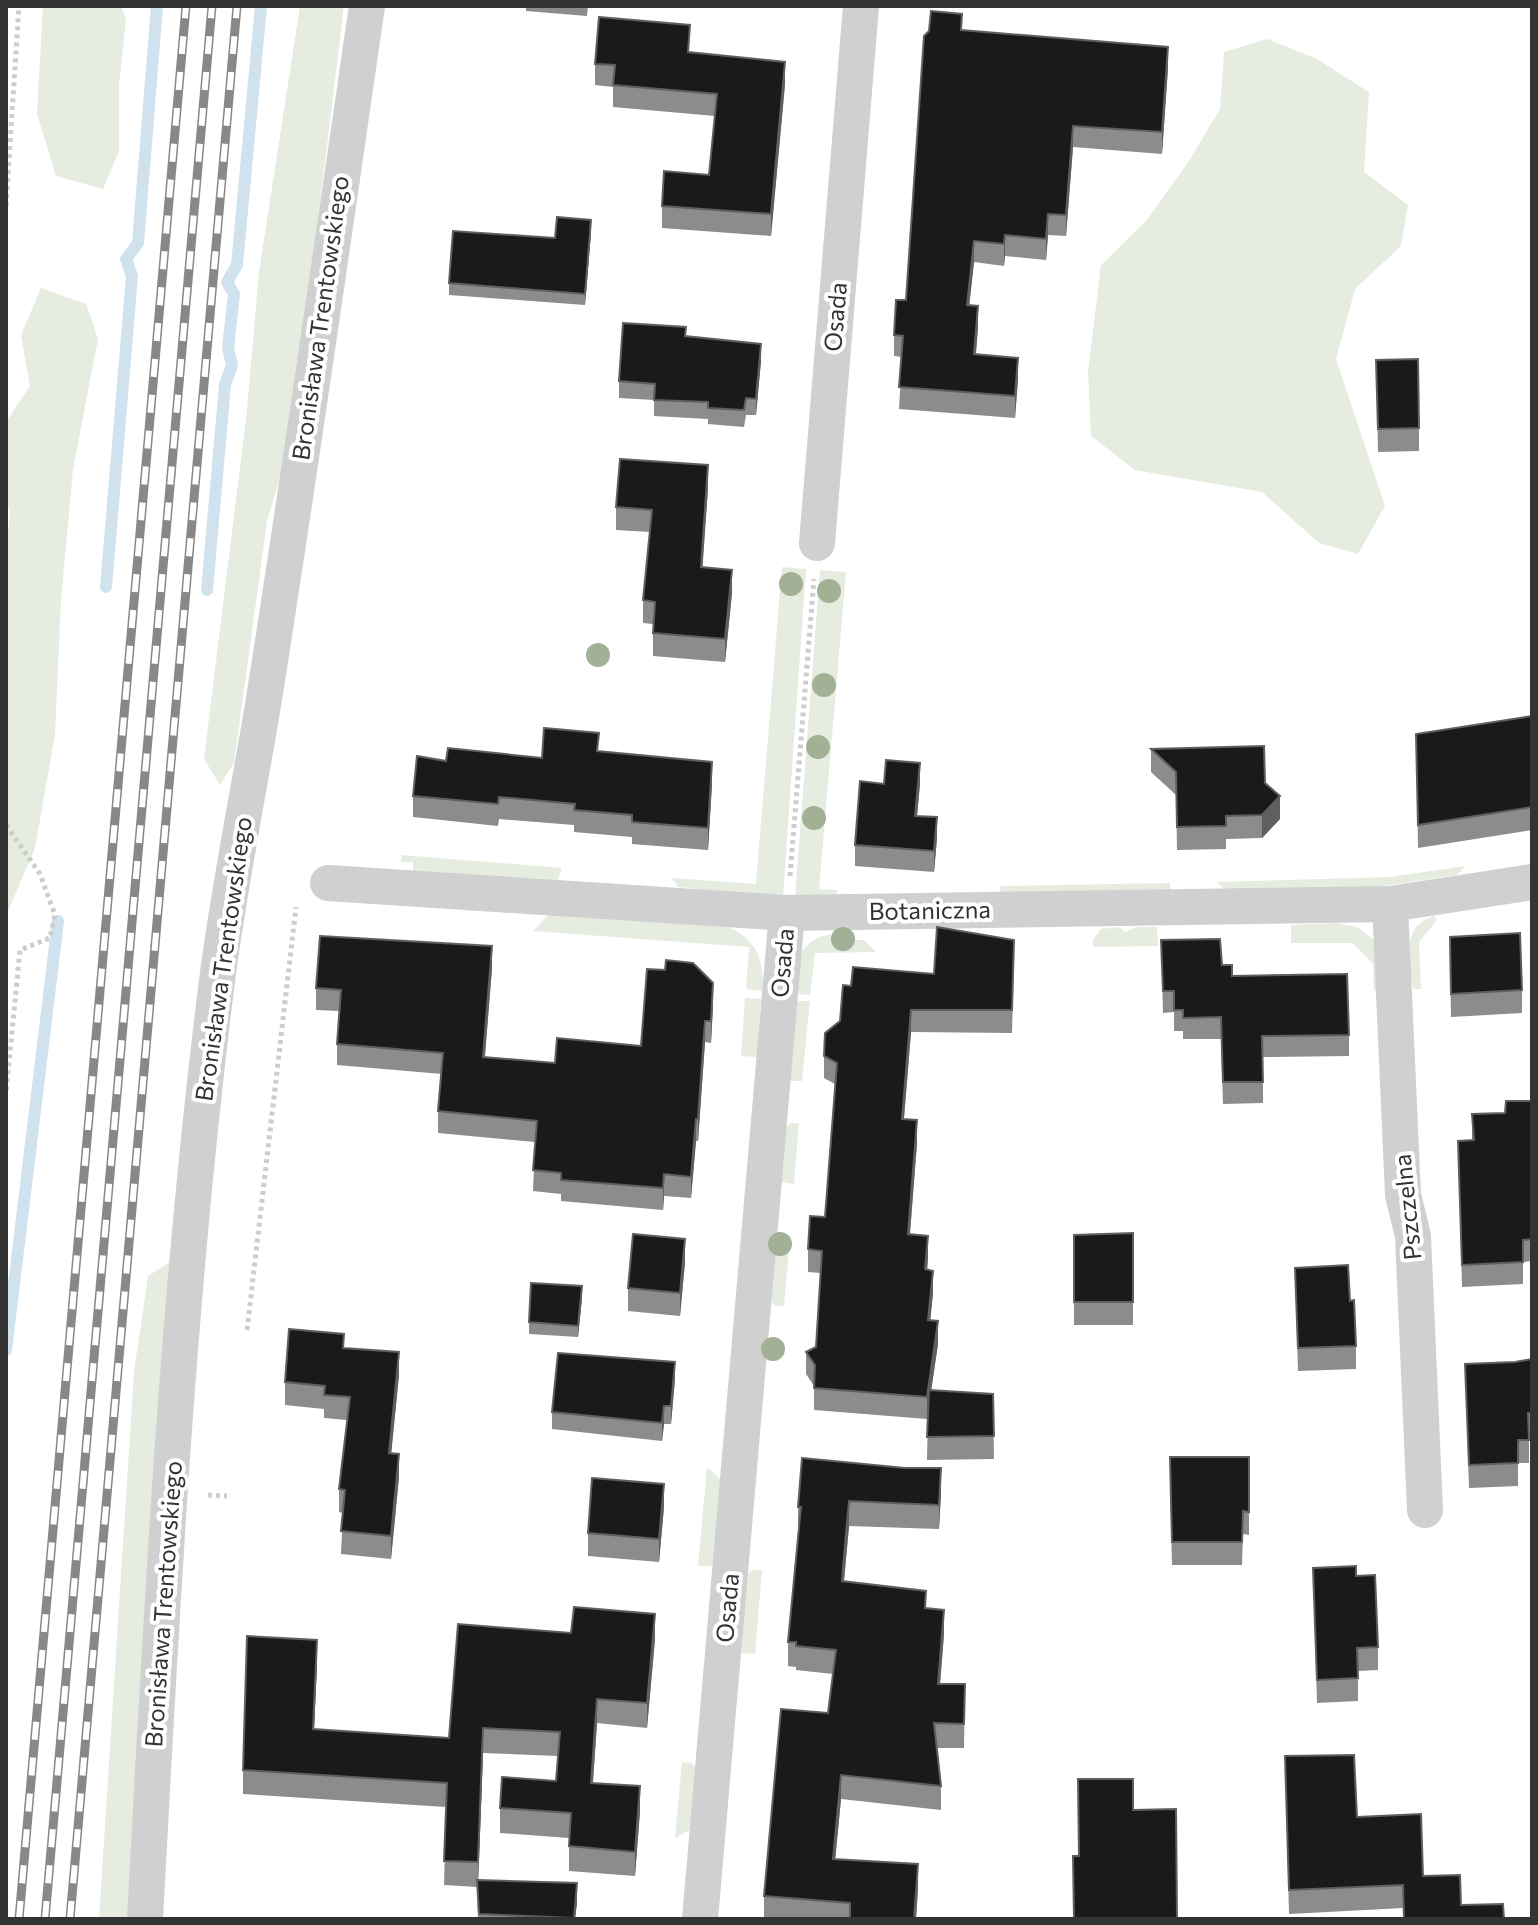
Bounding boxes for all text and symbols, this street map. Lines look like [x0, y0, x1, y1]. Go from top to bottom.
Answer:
street label: Bronisława Trentowskiego [285, 174, 354, 462]
street label: Osada [817, 281, 852, 353]
street label: Bronisława Trentowskiego [188, 815, 257, 1103]
street label: Botaniczna [869, 894, 991, 925]
street label: Osada [764, 927, 799, 999]
street label: Pszczelna [1387, 1153, 1426, 1262]
street label: Bronisława Trentowskiego [138, 1460, 187, 1748]
street label: Osada [709, 1572, 744, 1644]

